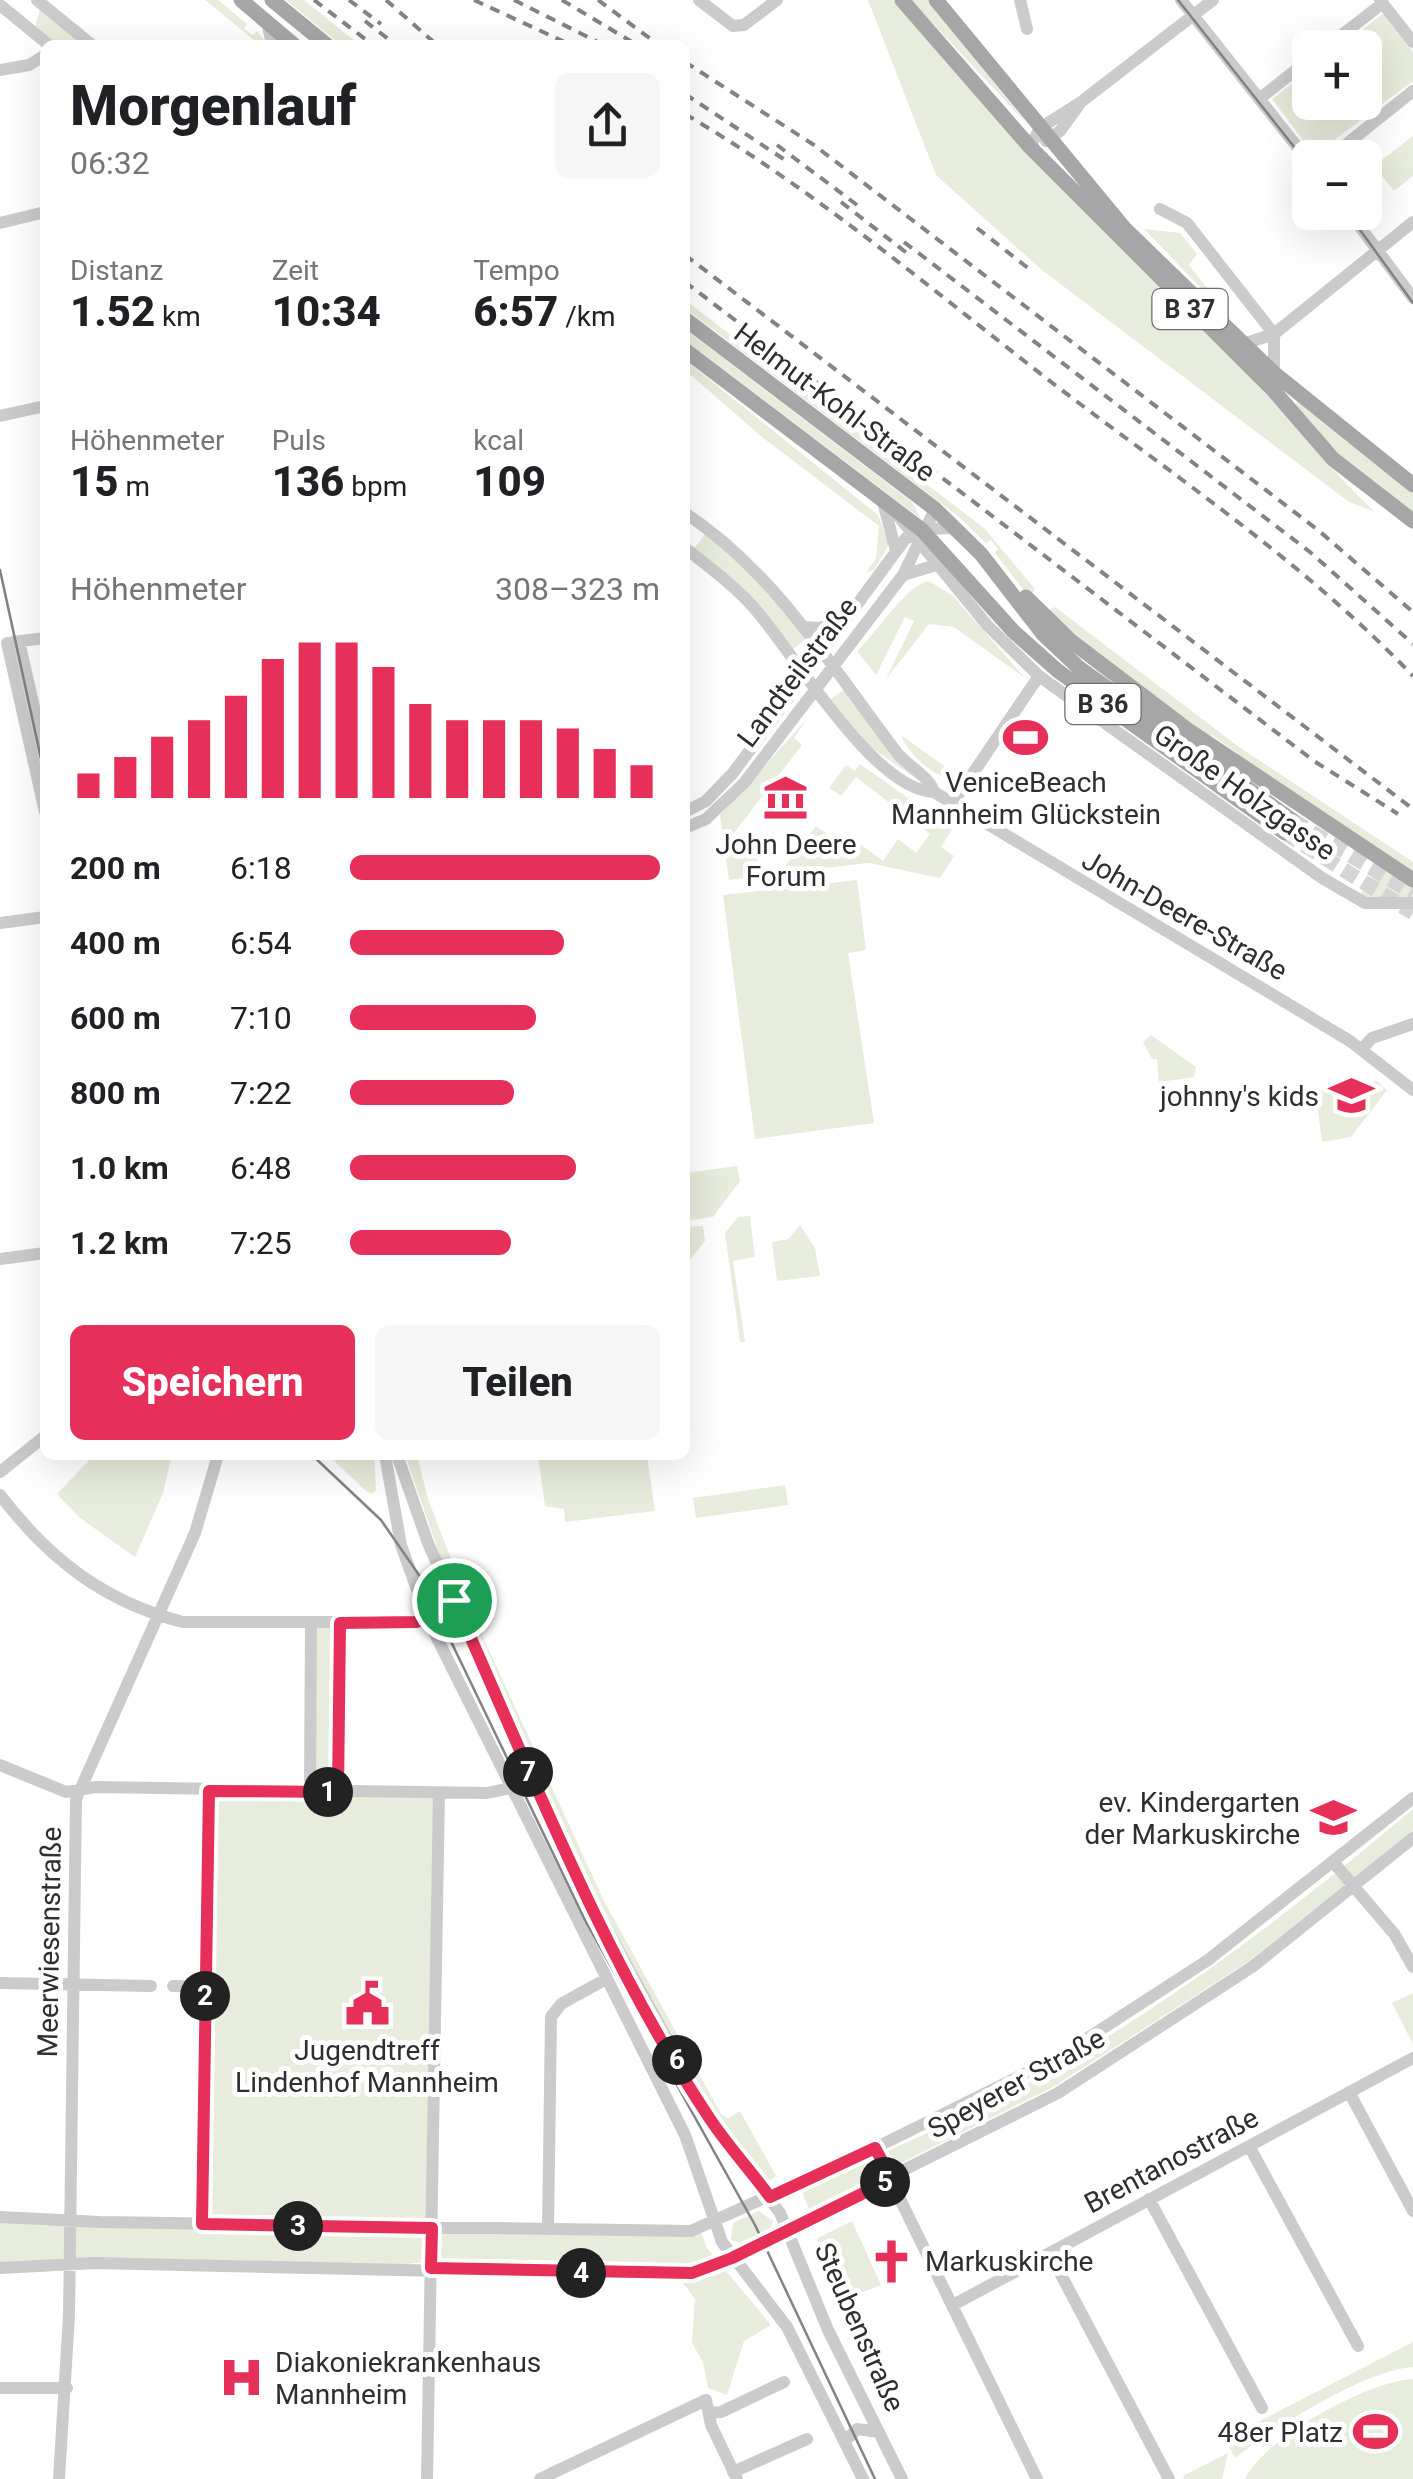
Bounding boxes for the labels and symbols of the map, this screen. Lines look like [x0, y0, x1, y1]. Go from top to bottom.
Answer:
road number: B 37 [1152, 289, 1228, 329]
street label: Helmut-Kohl-Straße [728, 316, 942, 489]
street label: Landteilstraße [731, 591, 864, 754]
road number: B 36 [1066, 684, 1140, 724]
sports icon: VeniceBeach Mannheim Glückstein [1002, 713, 1050, 761]
street label: Große Holzgasse [1148, 718, 1342, 867]
place label: VeniceBeach Mannheim Glückstein [891, 766, 1161, 831]
museum icon: John Deere Forum [762, 774, 810, 822]
place label: John Deere Forum [715, 828, 857, 893]
street label: John-Deere-Straße [1076, 843, 1293, 988]
school or university icon: johnny's kids [1328, 1072, 1376, 1120]
place label: johnny's kids [1159, 1080, 1319, 1113]
pin [412, 1558, 497, 1643]
pin: 7 [503, 1747, 553, 1797]
pin: 1 [303, 1767, 353, 1817]
place label: ev. Kindergarten der Markuskirche [1085, 1786, 1300, 1851]
school or university icon: ev. Kindergarten der Markuskirche [1309, 1794, 1357, 1842]
street label: Meerwiesenstraße [31, 1826, 68, 2058]
pin: 2 [180, 1971, 230, 2021]
public building icon: Jugendtreff Lindenhof Mannheim [343, 1980, 391, 2028]
street label: Speyerer Straße [922, 2021, 1110, 2146]
place label: Jugendtreff Lindenhof Mannheim [235, 2034, 499, 2099]
pin: 6 [652, 2035, 702, 2085]
street label: Brentanostraße [1079, 2101, 1264, 2220]
pin: 5 [860, 2157, 910, 2207]
pin: 3 [273, 2201, 323, 2251]
church icon: Markuskirche [868, 2237, 916, 2285]
street label: Steubenstraße [808, 2238, 912, 2417]
place label: Markuskirche [925, 2245, 1093, 2278]
pin: 4 [556, 2248, 606, 2298]
place label: Diakoniekrankenhaus Mannheim [275, 2346, 541, 2411]
hospital icon: Diakoniekrankenhaus Mannheim [218, 2354, 266, 2402]
sports icon: 48er Platz [1352, 2408, 1400, 2456]
place label: 48er Platz [1217, 2416, 1343, 2449]

